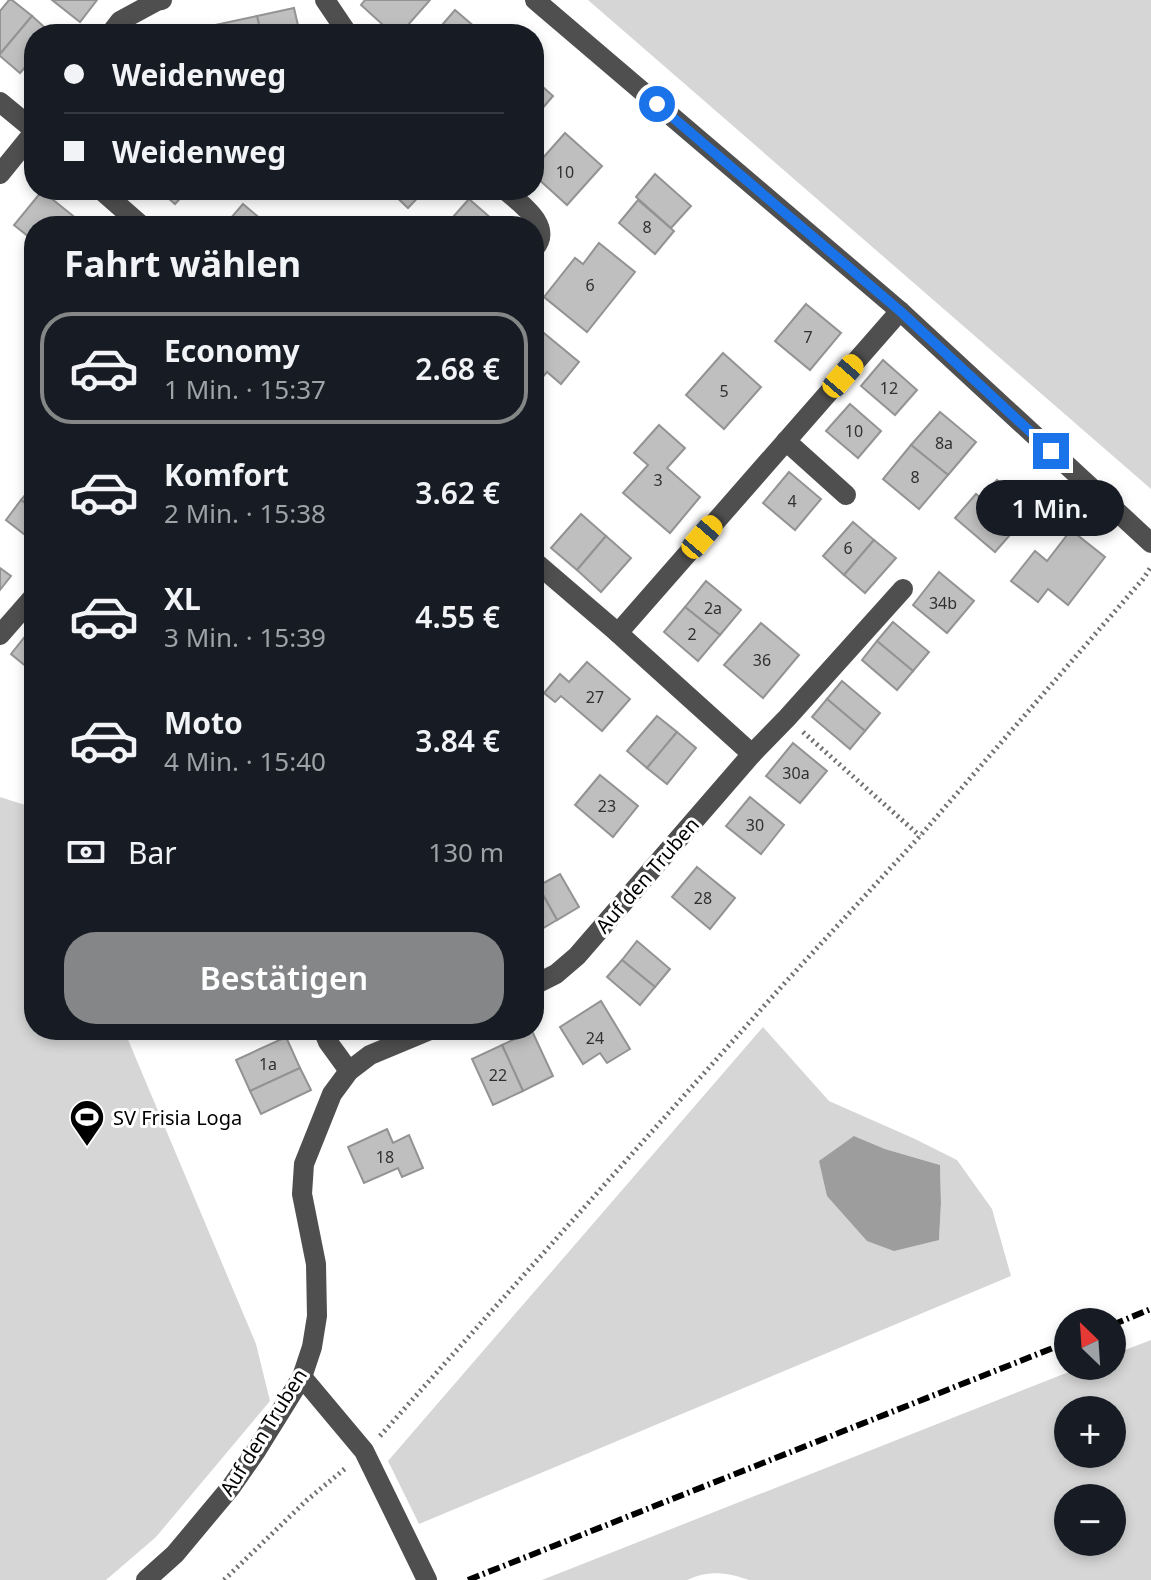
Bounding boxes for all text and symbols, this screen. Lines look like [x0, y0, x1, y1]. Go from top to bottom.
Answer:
text: Weidenweg [112, 54, 286, 95]
route start [639, 86, 675, 122]
text: Weidenweg [112, 131, 286, 172]
house number: 10 [556, 161, 574, 183]
house number: 8 [642, 216, 652, 238]
text: Fahrt wählen [64, 239, 301, 288]
house number: 6 [585, 274, 595, 296]
house number: 7 [803, 326, 813, 348]
text: Economy [164, 330, 300, 371]
icon: car [68, 332, 140, 404]
text: 2.68 € [415, 348, 500, 389]
car [818, 350, 868, 402]
text: 1 Min. · 15:37 [164, 371, 326, 407]
house number: 12 [880, 377, 898, 399]
house number: 5 [719, 380, 729, 402]
house number: 10 [845, 420, 863, 442]
house number: 8a [935, 432, 953, 454]
route end [1033, 433, 1069, 469]
text: Komfort [164, 454, 289, 495]
icon: car [68, 456, 140, 528]
house number: 8 [910, 466, 920, 488]
house number: 3 [653, 469, 663, 491]
text: 3.62 € [415, 472, 500, 513]
callout: 1 Min. [977, 479, 1125, 535]
house number: 4 [787, 490, 797, 512]
text: 1 Min. [1012, 490, 1088, 526]
text: 2 Min. · 15:38 [164, 495, 326, 531]
car [677, 511, 727, 563]
house number: 6 [843, 537, 853, 559]
text: XL [164, 578, 201, 619]
icon: car [68, 580, 140, 652]
house number: 34b [929, 592, 957, 614]
text: 4.55 € [415, 596, 500, 637]
house number: 2a [704, 597, 722, 619]
text: 3 Min. · 15:39 [164, 619, 326, 655]
house number: 2 [687, 623, 697, 645]
house number: 36 [753, 649, 771, 671]
house number: 27 [586, 686, 604, 708]
text: Moto [164, 702, 243, 743]
icon: car [68, 704, 140, 776]
text: 3.84 € [415, 720, 500, 761]
text: 4 Min. · 15:40 [164, 743, 326, 779]
house number: 30a [782, 762, 810, 784]
house number: 23 [598, 795, 616, 817]
street label: Auf den Truben [589, 811, 705, 939]
house number: 30 [746, 814, 764, 836]
icon: cash [64, 830, 108, 874]
text: Bar [128, 832, 177, 873]
text: 130 m [428, 834, 504, 870]
house number: 28 [694, 887, 712, 909]
button: Bestätigen [64, 932, 504, 1024]
house number: 24 [586, 1027, 604, 1049]
house number: 1a [259, 1053, 277, 1075]
house number: 22 [489, 1064, 507, 1086]
sports icon: SV Frisia Loga [68, 1098, 106, 1148]
place label: SV Frisia Loga [113, 1104, 242, 1131]
house number: 18 [376, 1146, 394, 1168]
north arrow [1054, 1308, 1126, 1380]
map controls [1054, 1308, 1126, 1556]
street label: Auf den Truben [213, 1363, 313, 1501]
button: + [1054, 1396, 1126, 1468]
button: − [1054, 1484, 1126, 1556]

